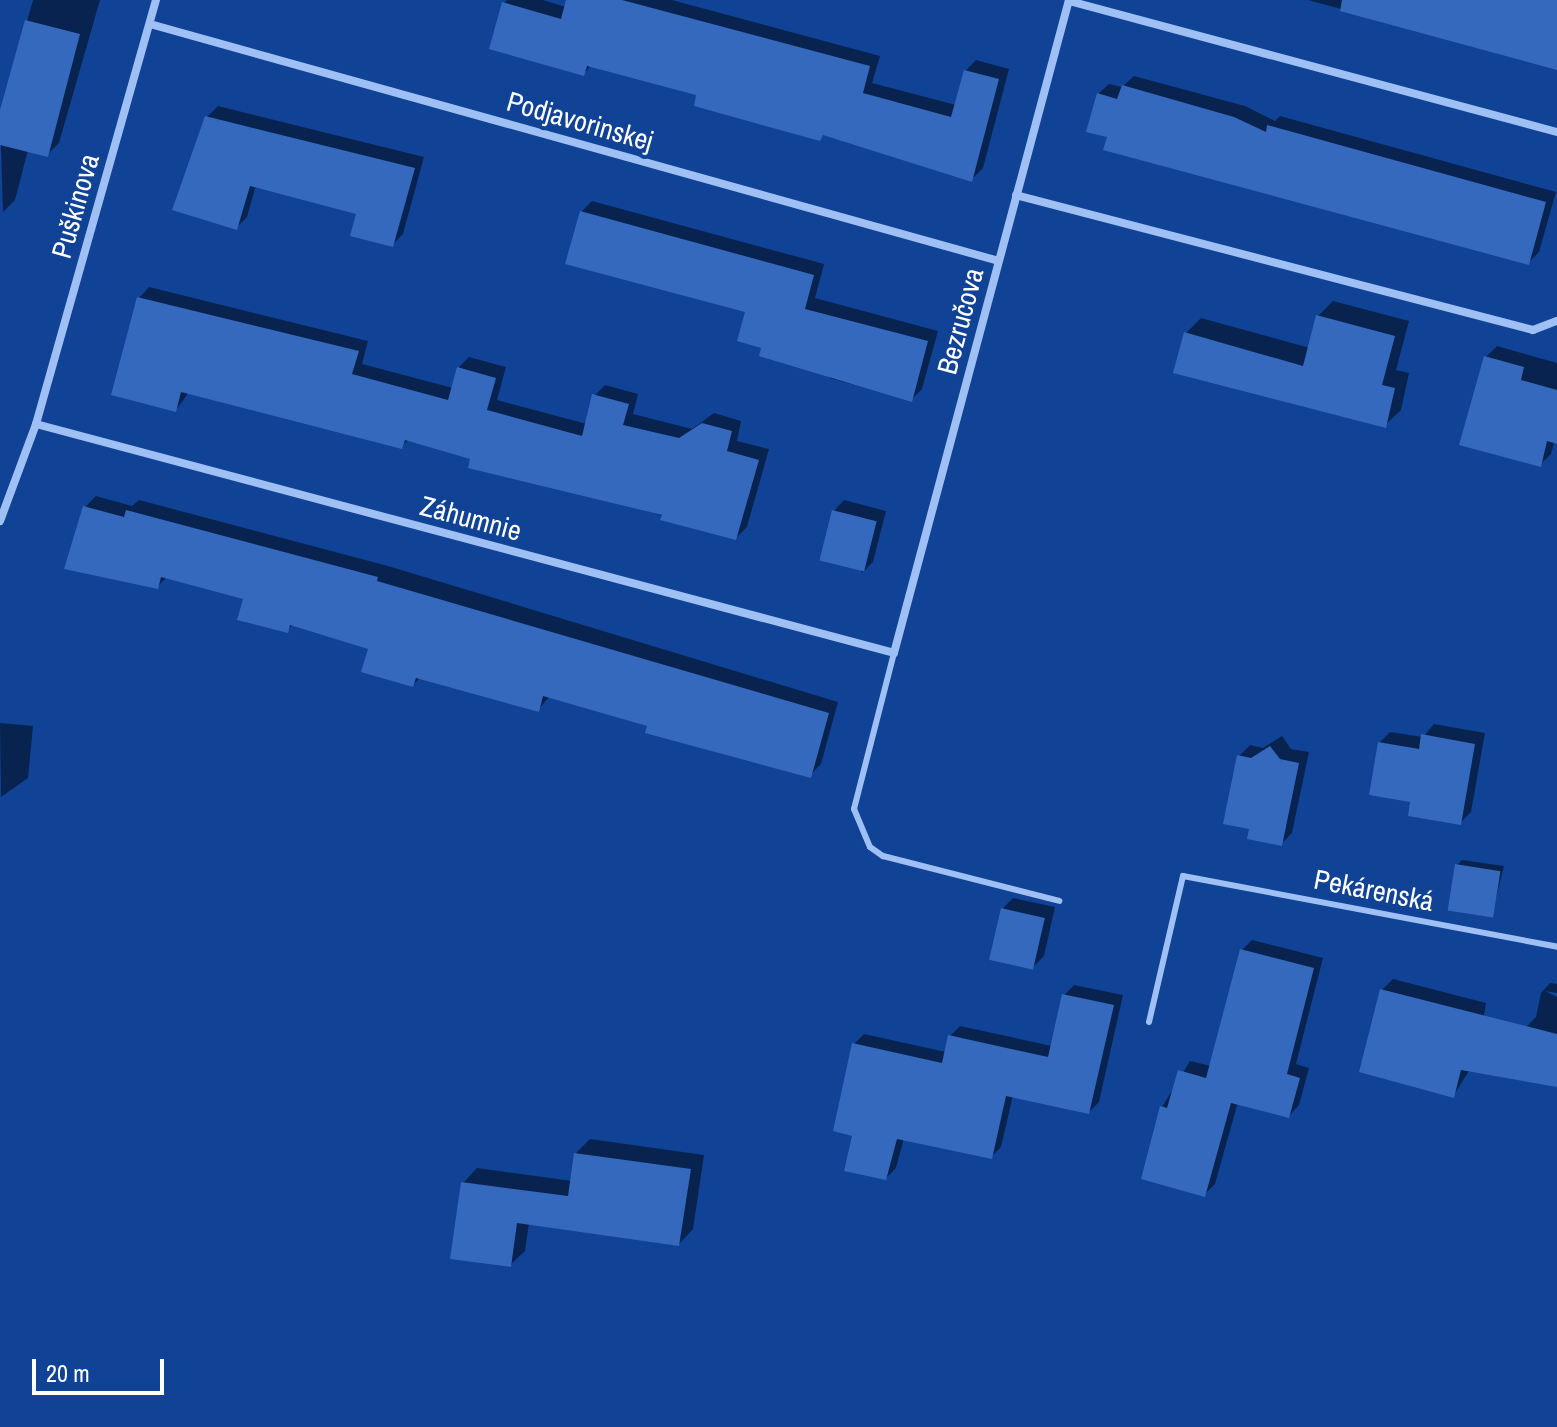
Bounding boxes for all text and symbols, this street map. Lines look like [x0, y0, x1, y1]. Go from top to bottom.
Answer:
street label: Podjavorinskej [503, 84, 657, 158]
street label: Puškinova [44, 150, 106, 262]
street label: Bezručova [930, 264, 990, 378]
street label: Záhumnie [417, 488, 525, 548]
street label: Pekárenská [1311, 862, 1437, 918]
scale bar [36, 1343, 168, 1393]
text: 20 m [46, 1357, 90, 1389]

